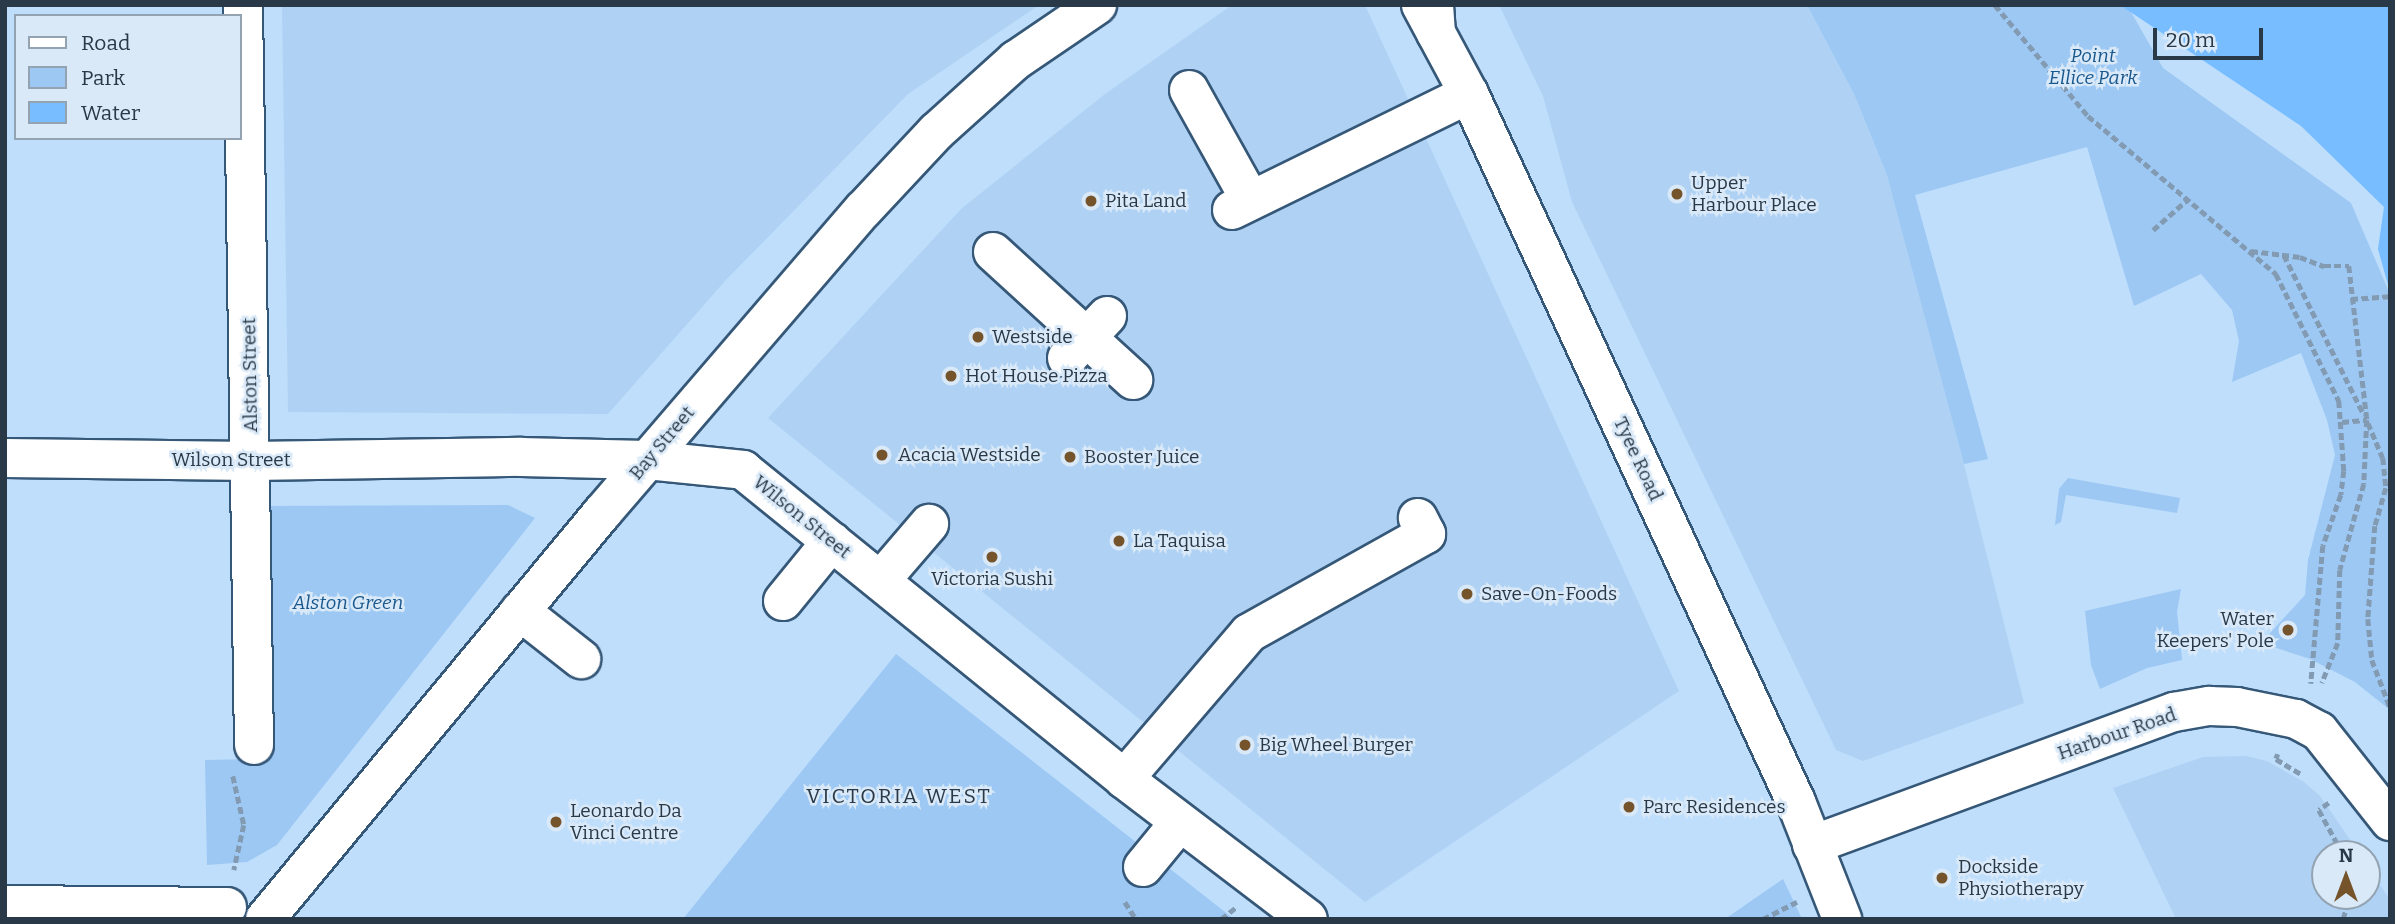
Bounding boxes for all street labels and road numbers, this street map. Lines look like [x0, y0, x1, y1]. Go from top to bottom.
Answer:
street label: Alston Street [238, 317, 262, 433]
street label: Bay Street [625, 402, 699, 484]
street label: Tyee Road [1609, 413, 1667, 505]
street label: Wilson Street [171, 449, 291, 471]
street label: Wilson Street [749, 471, 855, 563]
street label: Harbour Road [2055, 703, 2179, 765]

